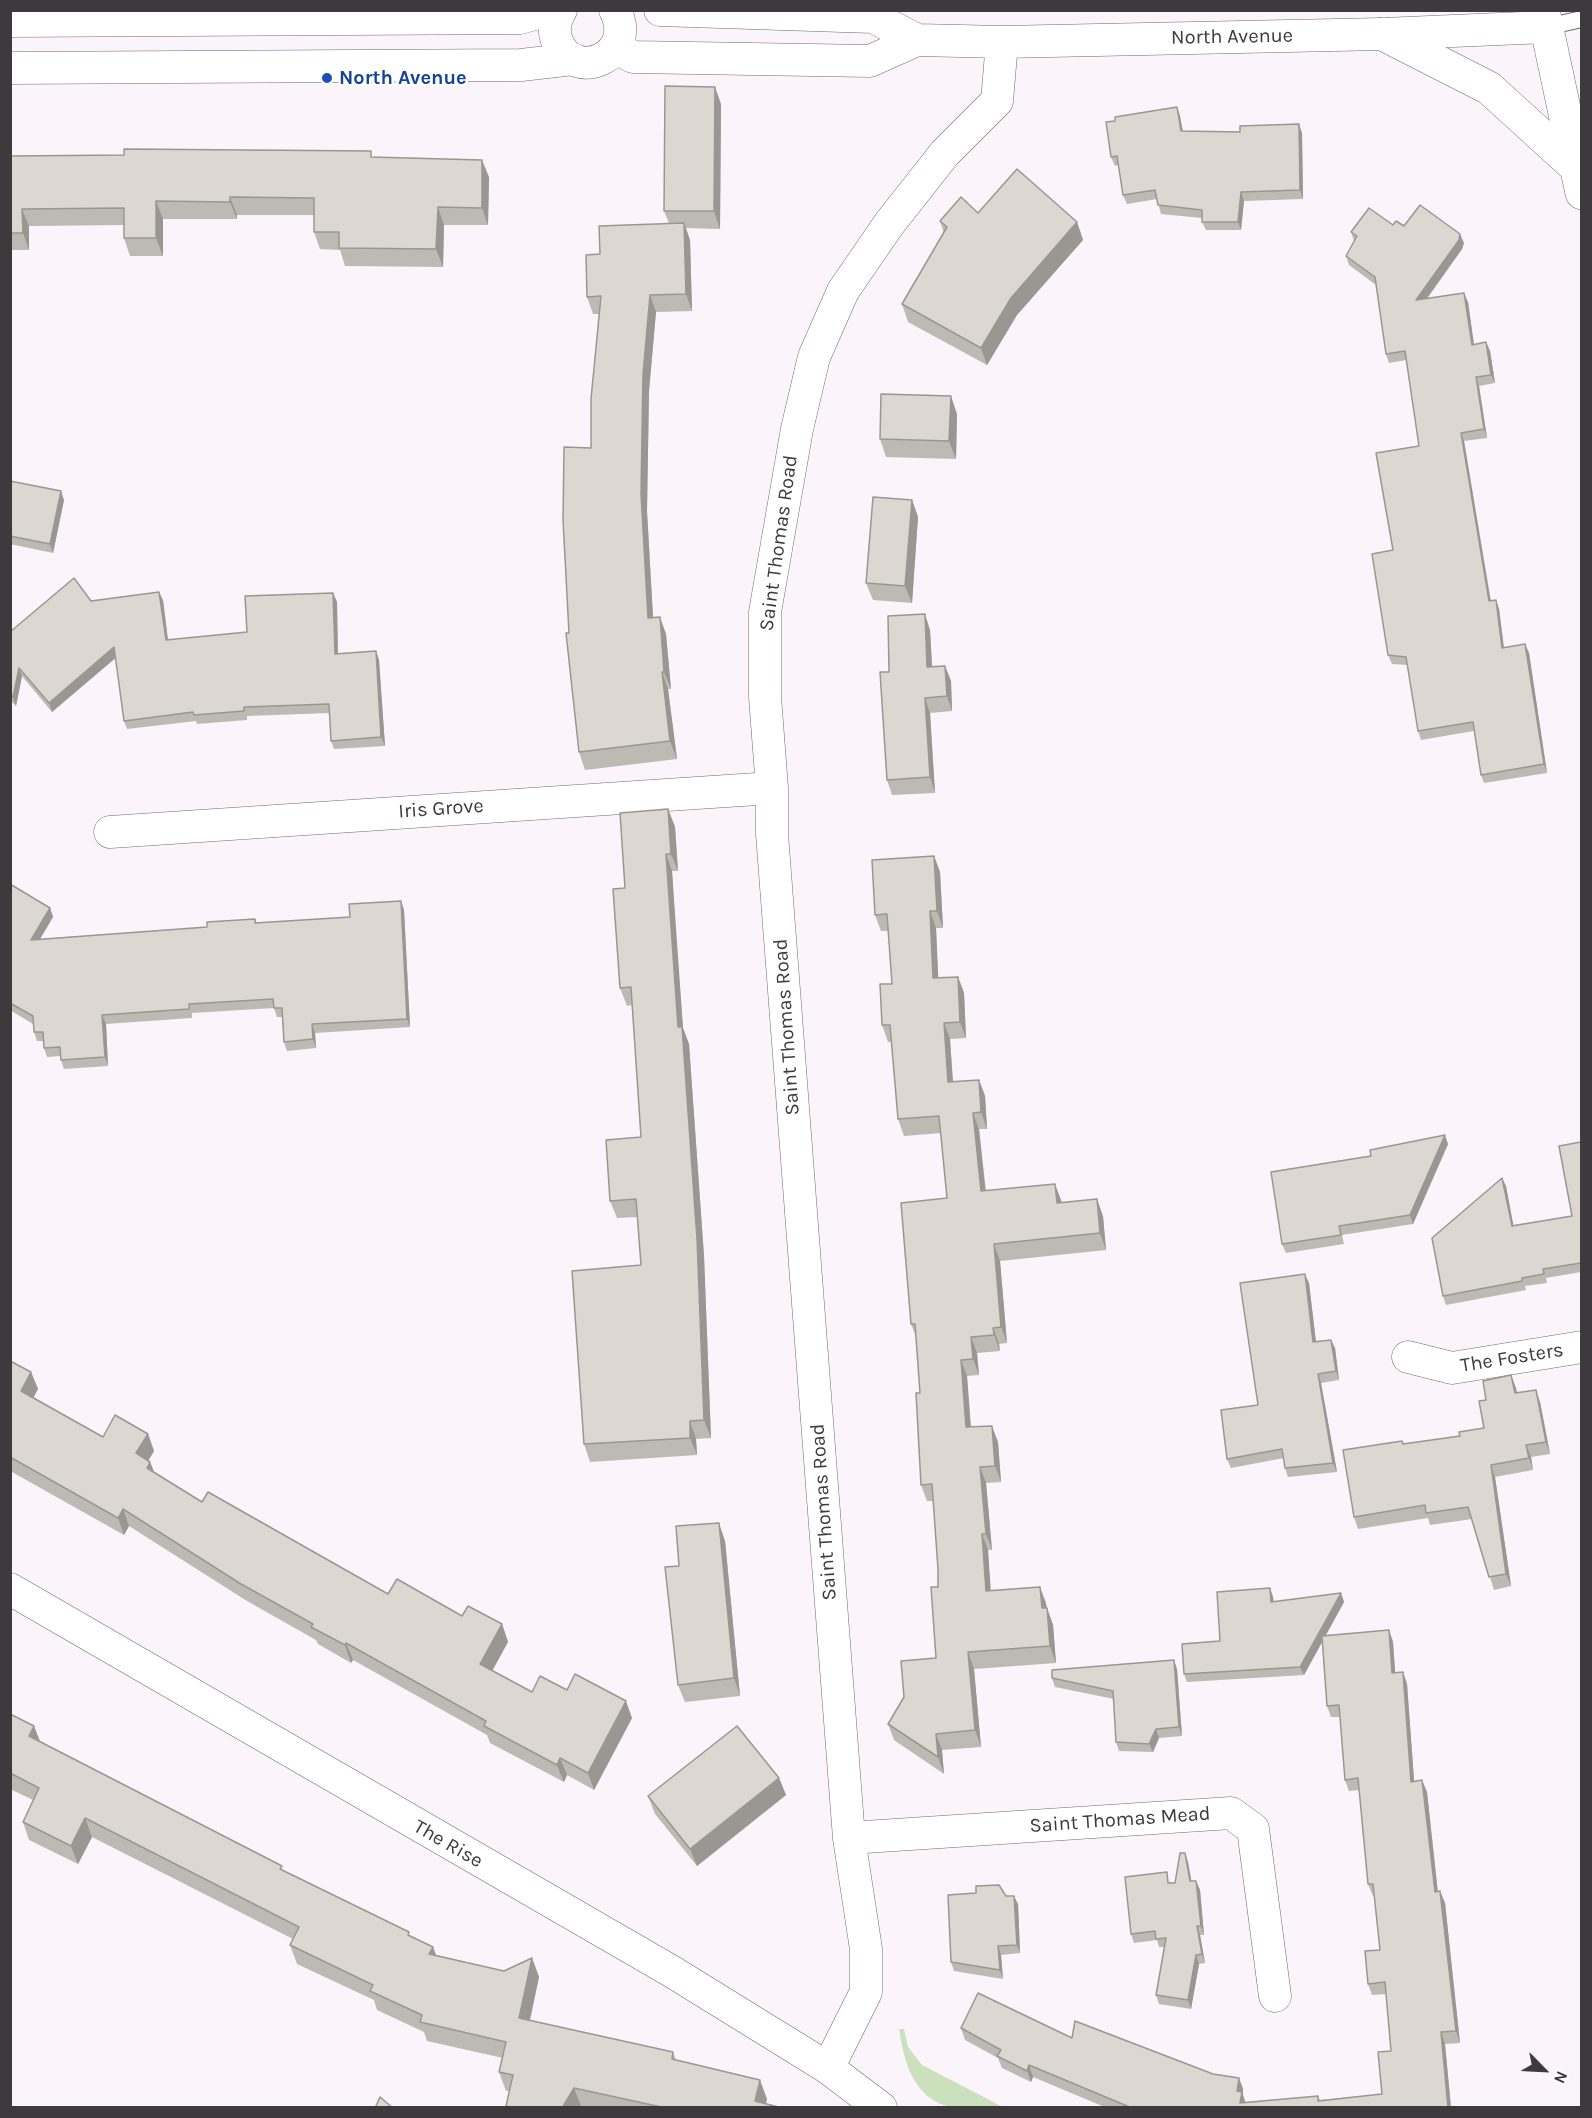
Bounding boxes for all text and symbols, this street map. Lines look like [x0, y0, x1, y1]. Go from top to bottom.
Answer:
street label: North Avenue [1171, 24, 1293, 50]
place label: North Avenue [339, 66, 467, 90]
marker: North Avenue [320, 71, 334, 85]
street label: Saint Thomas Road [755, 453, 803, 633]
street label: Iris Grove [398, 794, 484, 824]
street label: Saint Thomas Road [769, 938, 805, 1116]
street label: The Fosters [1459, 1338, 1565, 1378]
street label: Saint Thomas Road [806, 1423, 842, 1601]
street label: Saint Thomas Mead [1029, 1802, 1211, 1838]
street label: The Rise [409, 1815, 487, 1873]
north arrow [1514, 2040, 1574, 2100]
text: N [1550, 2068, 1572, 2087]

